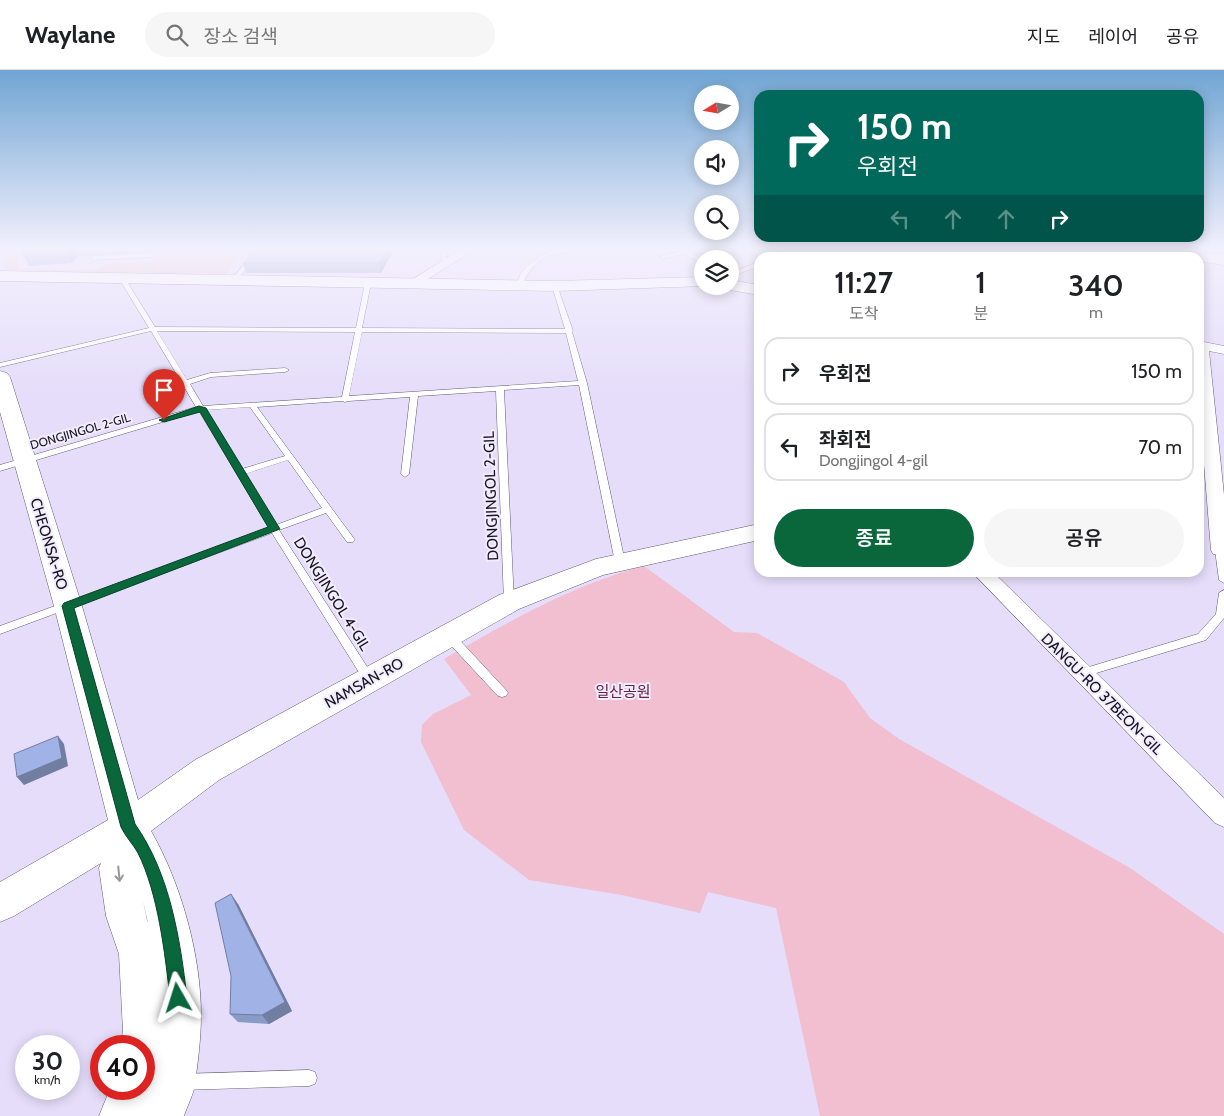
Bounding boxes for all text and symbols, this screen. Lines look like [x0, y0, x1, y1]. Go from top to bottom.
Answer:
search box [145, 12, 495, 57]
text: Waylane [25, 20, 115, 49]
icon: search [163, 21, 191, 49]
text: 장소 검색 [203, 25, 278, 48]
text: 지도 [1027, 26, 1060, 48]
text: 레이어 [1088, 26, 1138, 48]
text: 공유 [1166, 26, 1199, 48]
north arrow [694, 85, 739, 130]
map controls [694, 85, 739, 295]
text: 150 m [857, 105, 952, 148]
icon: right [774, 110, 839, 175]
button: sound [694, 140, 739, 185]
text: 우회전 [857, 153, 918, 180]
button: search [694, 195, 739, 240]
icon: left [886, 205, 914, 233]
icon: ahead [939, 205, 967, 233]
icon: ahead [992, 205, 1020, 233]
icon: right [1045, 205, 1073, 233]
button: layers [694, 250, 739, 295]
text: 11:27 [834, 264, 893, 301]
text: 1 [975, 264, 986, 301]
text: 340 [1068, 267, 1124, 304]
text: m [1089, 303, 1103, 322]
text: 도착 [849, 304, 878, 323]
text: 분 [973, 304, 988, 323]
icon: right [776, 357, 804, 385]
text: 150 m [1131, 360, 1182, 383]
text: 우회전 [819, 362, 871, 385]
pin [143, 369, 185, 420]
icon: arrive [150, 376, 178, 404]
street label: DONGJINGOL 2-GIL [28, 410, 132, 452]
text: 좌회전 [819, 428, 871, 451]
street label: DONGJINGOL 2-GIL [480, 431, 502, 561]
icon: left [776, 433, 804, 461]
text: 70 m [1138, 436, 1182, 459]
text: Dongjingol 4-gil [819, 451, 928, 470]
street label: CHEONSA-RO [26, 496, 72, 592]
button: 종료 [774, 509, 974, 567]
button: 공유 [984, 509, 1184, 567]
street label: DONGJINGOL 4-GIL [290, 534, 374, 654]
street label: DANGU-RO 37BEON-GIL [1037, 629, 1167, 759]
street label: NAMSAN-RO [321, 654, 407, 712]
park label: 일산공원 [595, 683, 651, 701]
one-way arrow [114, 866, 124, 882]
position arrow [151, 971, 203, 1023]
speed limit sign: 40 [90, 1035, 155, 1100]
text: 30 [32, 1046, 63, 1076]
text: km/h [34, 1072, 61, 1087]

